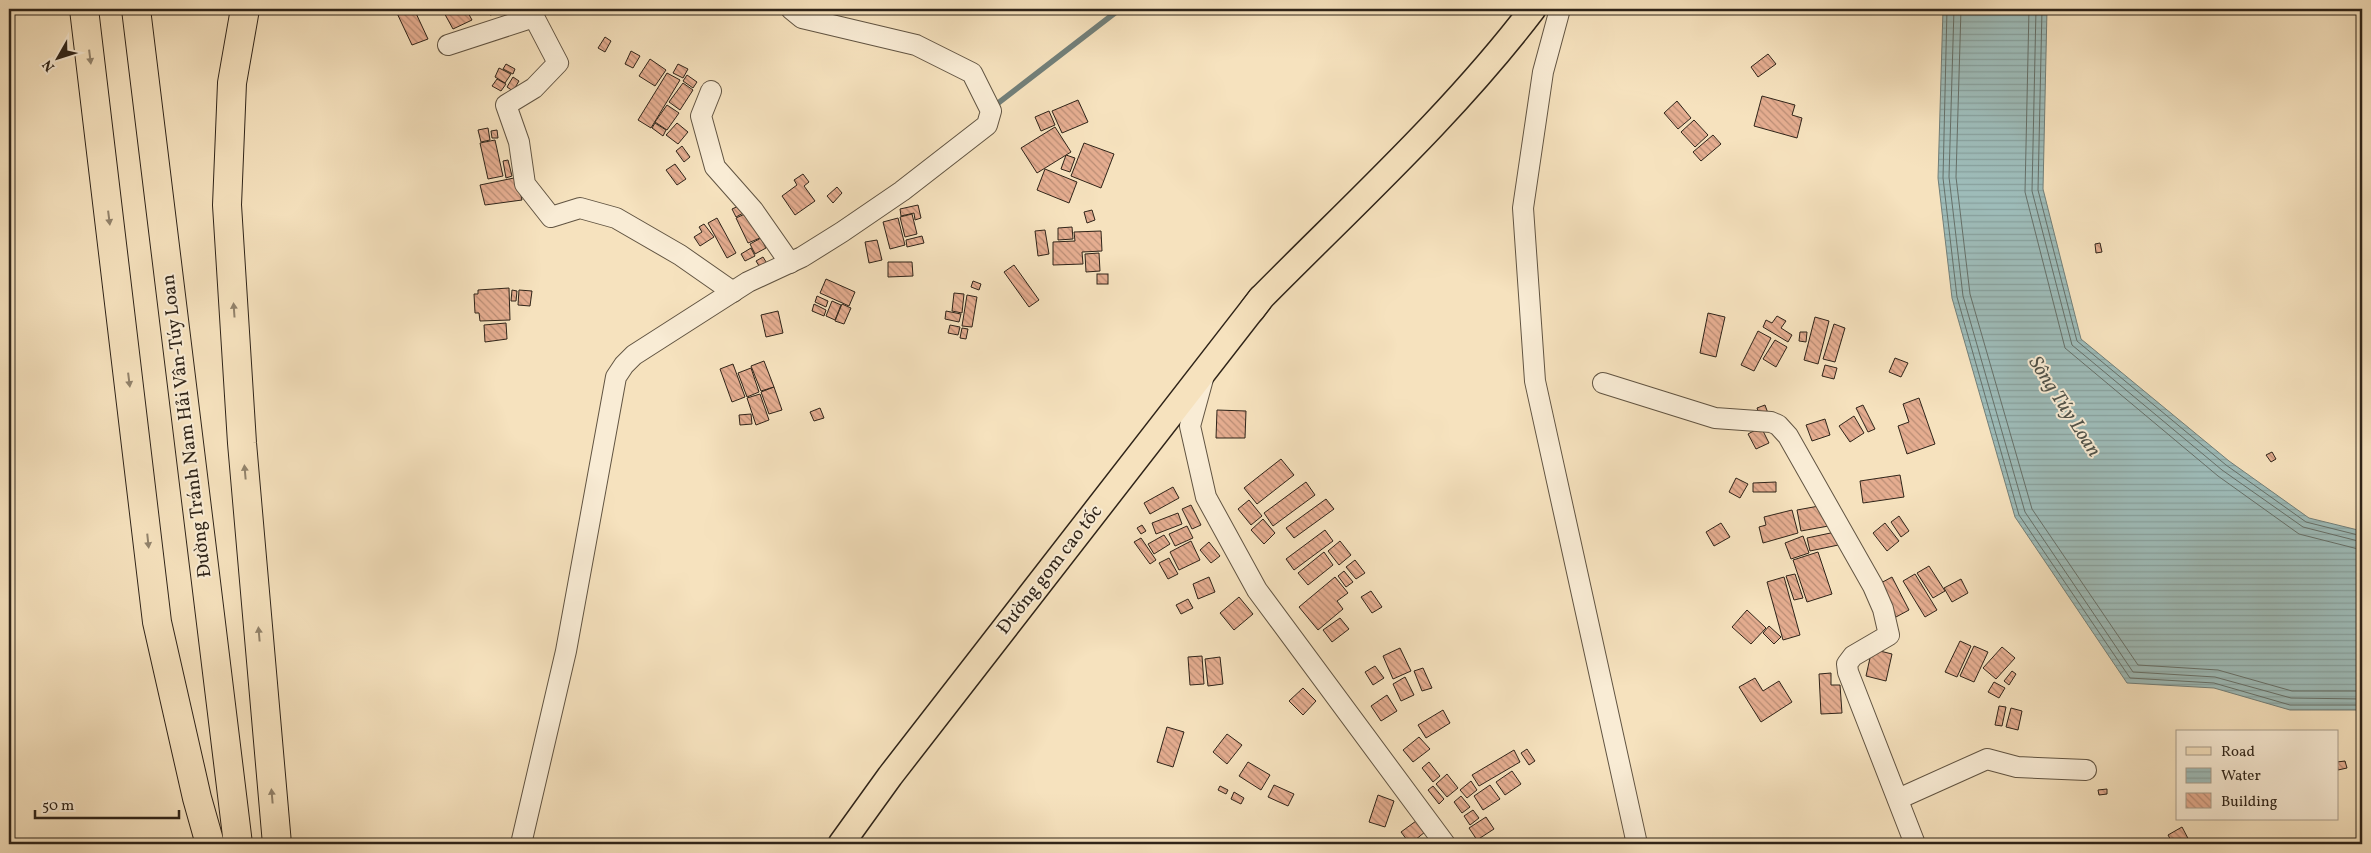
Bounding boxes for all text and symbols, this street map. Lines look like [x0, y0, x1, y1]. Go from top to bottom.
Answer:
north arrow [32, 32, 82, 82]
one-way arrow [86, 49, 94, 65]
text: N [38, 55, 60, 75]
one-way arrow [105, 211, 113, 227]
street label: Đường Tránh Nam Hải Vân-Túy Loan [155, 273, 219, 579]
one-way arrow [229, 301, 237, 317]
water label: Sông Túy Loan [2021, 351, 2107, 463]
one-way arrow [125, 372, 133, 388]
one-way arrow [240, 464, 248, 480]
street label: Đường gom cao tốc [991, 500, 1109, 640]
one-way arrow [144, 533, 152, 549]
one-way arrow [254, 625, 262, 641]
legend [2176, 730, 2338, 820]
text: Road [2221, 742, 2255, 763]
text: Water [2221, 766, 2261, 787]
one-way arrow [268, 787, 276, 803]
scale bar [35, 788, 179, 820]
text: Building [2221, 792, 2278, 813]
text: 50 m [42, 796, 74, 817]

